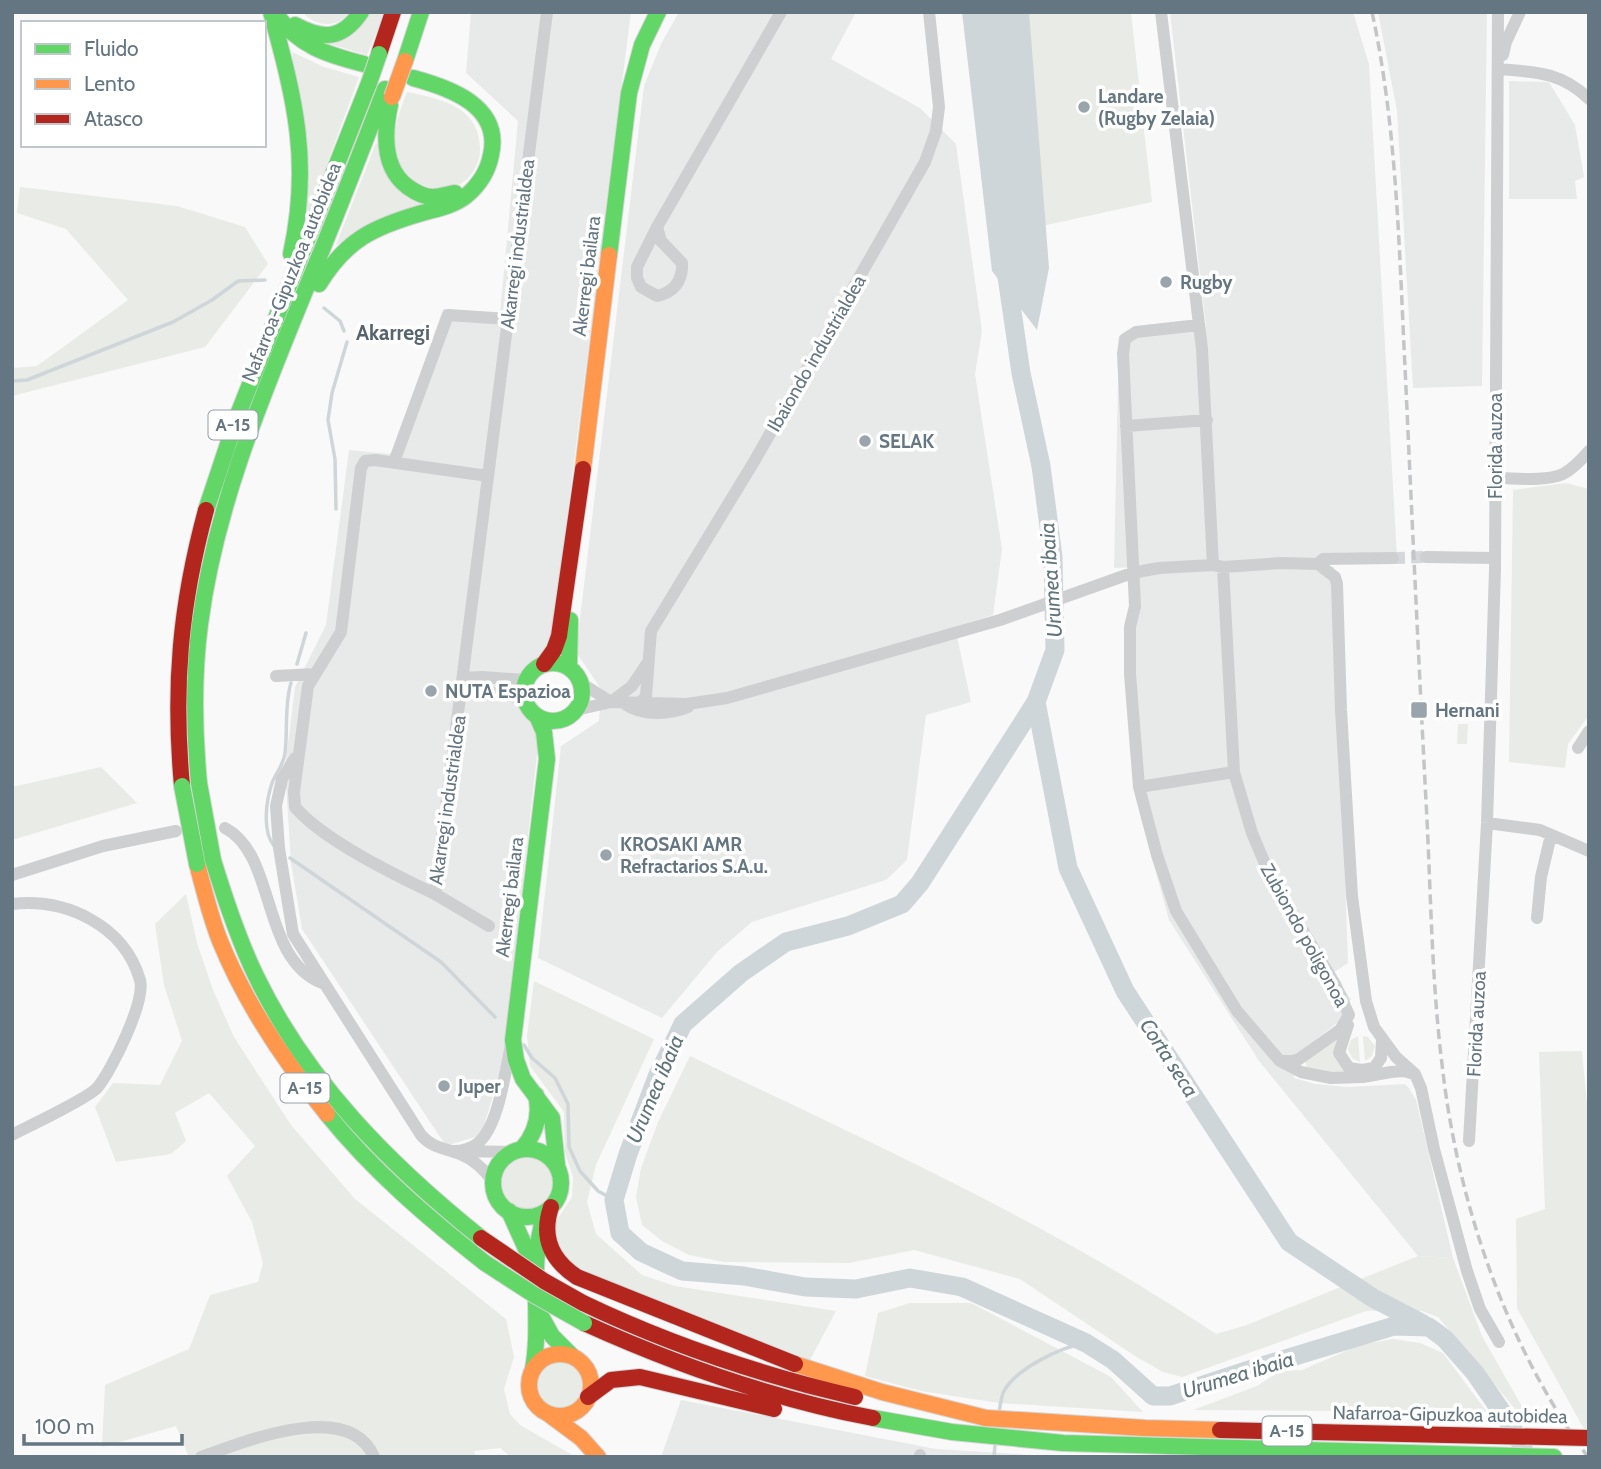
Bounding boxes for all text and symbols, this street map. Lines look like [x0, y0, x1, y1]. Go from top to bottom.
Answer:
legend [21, 21, 266, 147]
text: Fluido [84, 36, 139, 61]
text: Lento [84, 71, 135, 96]
place label: Landare (Rugby Zelaia) [1098, 85, 1215, 130]
marker: Landare (Rugby Zelaia) [1076, 99, 1092, 115]
text: Atasco [84, 106, 143, 131]
street label: Akarregi industrialdea [496, 158, 539, 330]
street label: Nafarroa-Gipuzkoa autobidea [237, 159, 346, 385]
street label: Akerregi bailara [568, 214, 605, 338]
street label: Ibaiondo industrialdea [762, 271, 871, 436]
place label: Rugby [1180, 271, 1233, 294]
marker: Rugby [1158, 274, 1174, 290]
district label: Akarregi [356, 320, 430, 345]
street label: Florida auzoa [1484, 393, 1507, 499]
road number: A-15 [208, 410, 258, 440]
place label: SELAK [879, 430, 934, 453]
marker: SELAK [857, 433, 873, 449]
water label: Urumea ibaia [1034, 522, 1067, 638]
place label: NUTA Espazioa [445, 680, 571, 703]
marker: NUTA Espazioa [423, 683, 439, 699]
place label: Hernani [1435, 699, 1500, 722]
marker: Hernani [1409, 700, 1429, 720]
street label: Akarregi industrialdea [424, 714, 471, 886]
place label: KROSAKI AMR Refractarios S.A.u. [620, 833, 768, 878]
street label: Akerregi bailara [491, 835, 528, 959]
marker: KROSAKI AMR Refractarios S.A.u. [598, 847, 614, 863]
street label: Zubiondo poligonoa [1256, 860, 1353, 1011]
street label: Florida auzoa [1462, 970, 1491, 1078]
water label: Corta seca [1135, 1014, 1204, 1102]
water label: Urumea ibaia [621, 1031, 689, 1147]
road number: A-15 [280, 1073, 330, 1102]
place label: Juper [457, 1075, 501, 1098]
marker: Juper [436, 1078, 452, 1094]
water label: Urumea ibaia [1179, 1346, 1297, 1403]
street label: Nafarroa-Gipuzkoa autobidea [1332, 1401, 1568, 1428]
scale bar [24, 1402, 182, 1446]
text: 100 m [35, 1414, 94, 1439]
road number: A-15 [1262, 1416, 1312, 1446]

